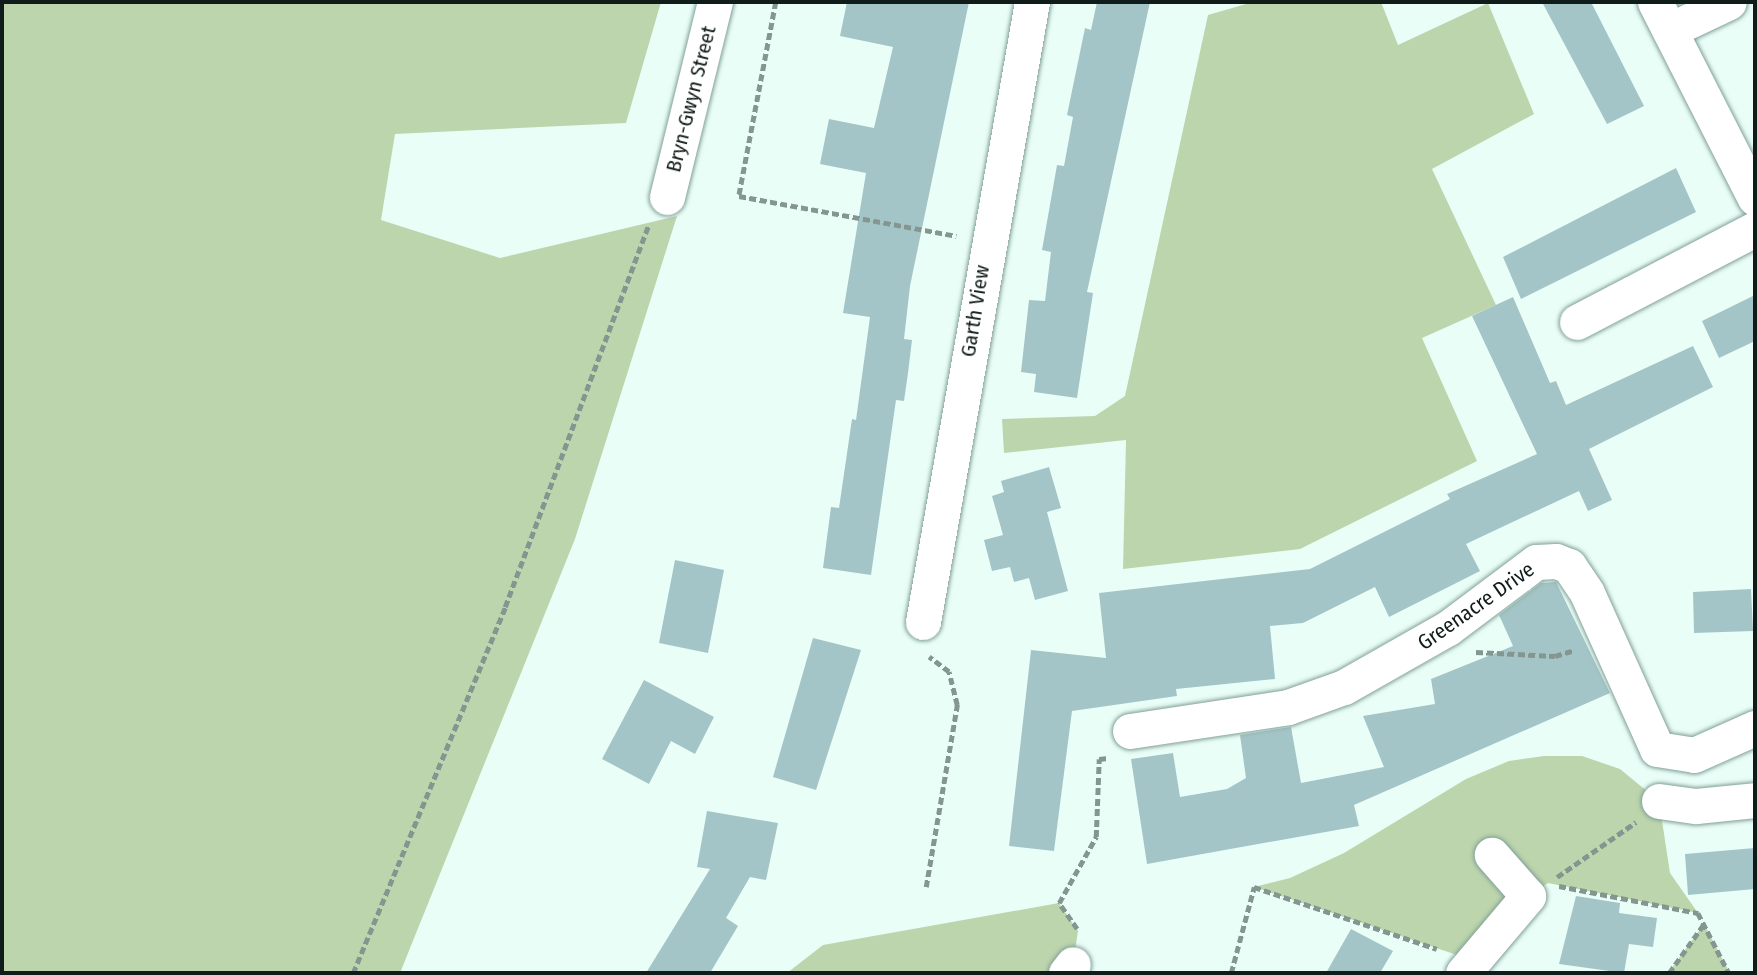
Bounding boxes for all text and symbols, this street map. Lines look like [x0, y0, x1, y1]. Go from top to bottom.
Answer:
street label: Bryn-Gwyn Street [661, 23, 721, 175]
street label: Garth View [955, 263, 995, 359]
street label: Greenacre Drive [1413, 557, 1539, 655]

